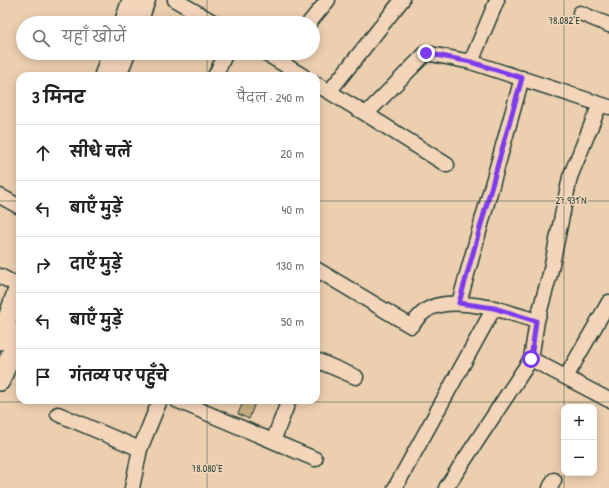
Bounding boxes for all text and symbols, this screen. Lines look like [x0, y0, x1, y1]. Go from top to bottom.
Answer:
text: 78.082°E [548, 14, 580, 27]
search box [16, 16, 320, 60]
text: यहाँ खोजें [62, 26, 126, 47]
icon: search [30, 27, 52, 49]
route end [417, 44, 435, 62]
text: 3 मिनट [32, 85, 85, 108]
text: पैदल · 240 m [237, 88, 304, 106]
text: सीधे चलें [70, 141, 131, 162]
icon: ahead [32, 142, 54, 164]
text: 20 m [280, 144, 304, 162]
text: 27.931°N [555, 194, 587, 207]
text: बाएँ मुड़ें [70, 197, 122, 218]
icon: left [32, 198, 54, 220]
text: 40 m [281, 200, 304, 218]
text: दाएँ मुड़ें [70, 253, 122, 274]
icon: right [32, 254, 54, 276]
text: 130 m [276, 256, 304, 274]
text: बाएँ मुड़ें [70, 309, 122, 330]
icon: left [32, 310, 54, 332]
text: 50 m [281, 312, 304, 330]
route start [522, 350, 540, 368]
text: गंतव्य पर पहुँचे [70, 365, 168, 386]
icon: arrive [32, 366, 54, 388]
map controls [561, 404, 597, 476]
button: + [561, 404, 597, 440]
button: − [561, 440, 597, 476]
text: 78.080°E [191, 462, 223, 475]

